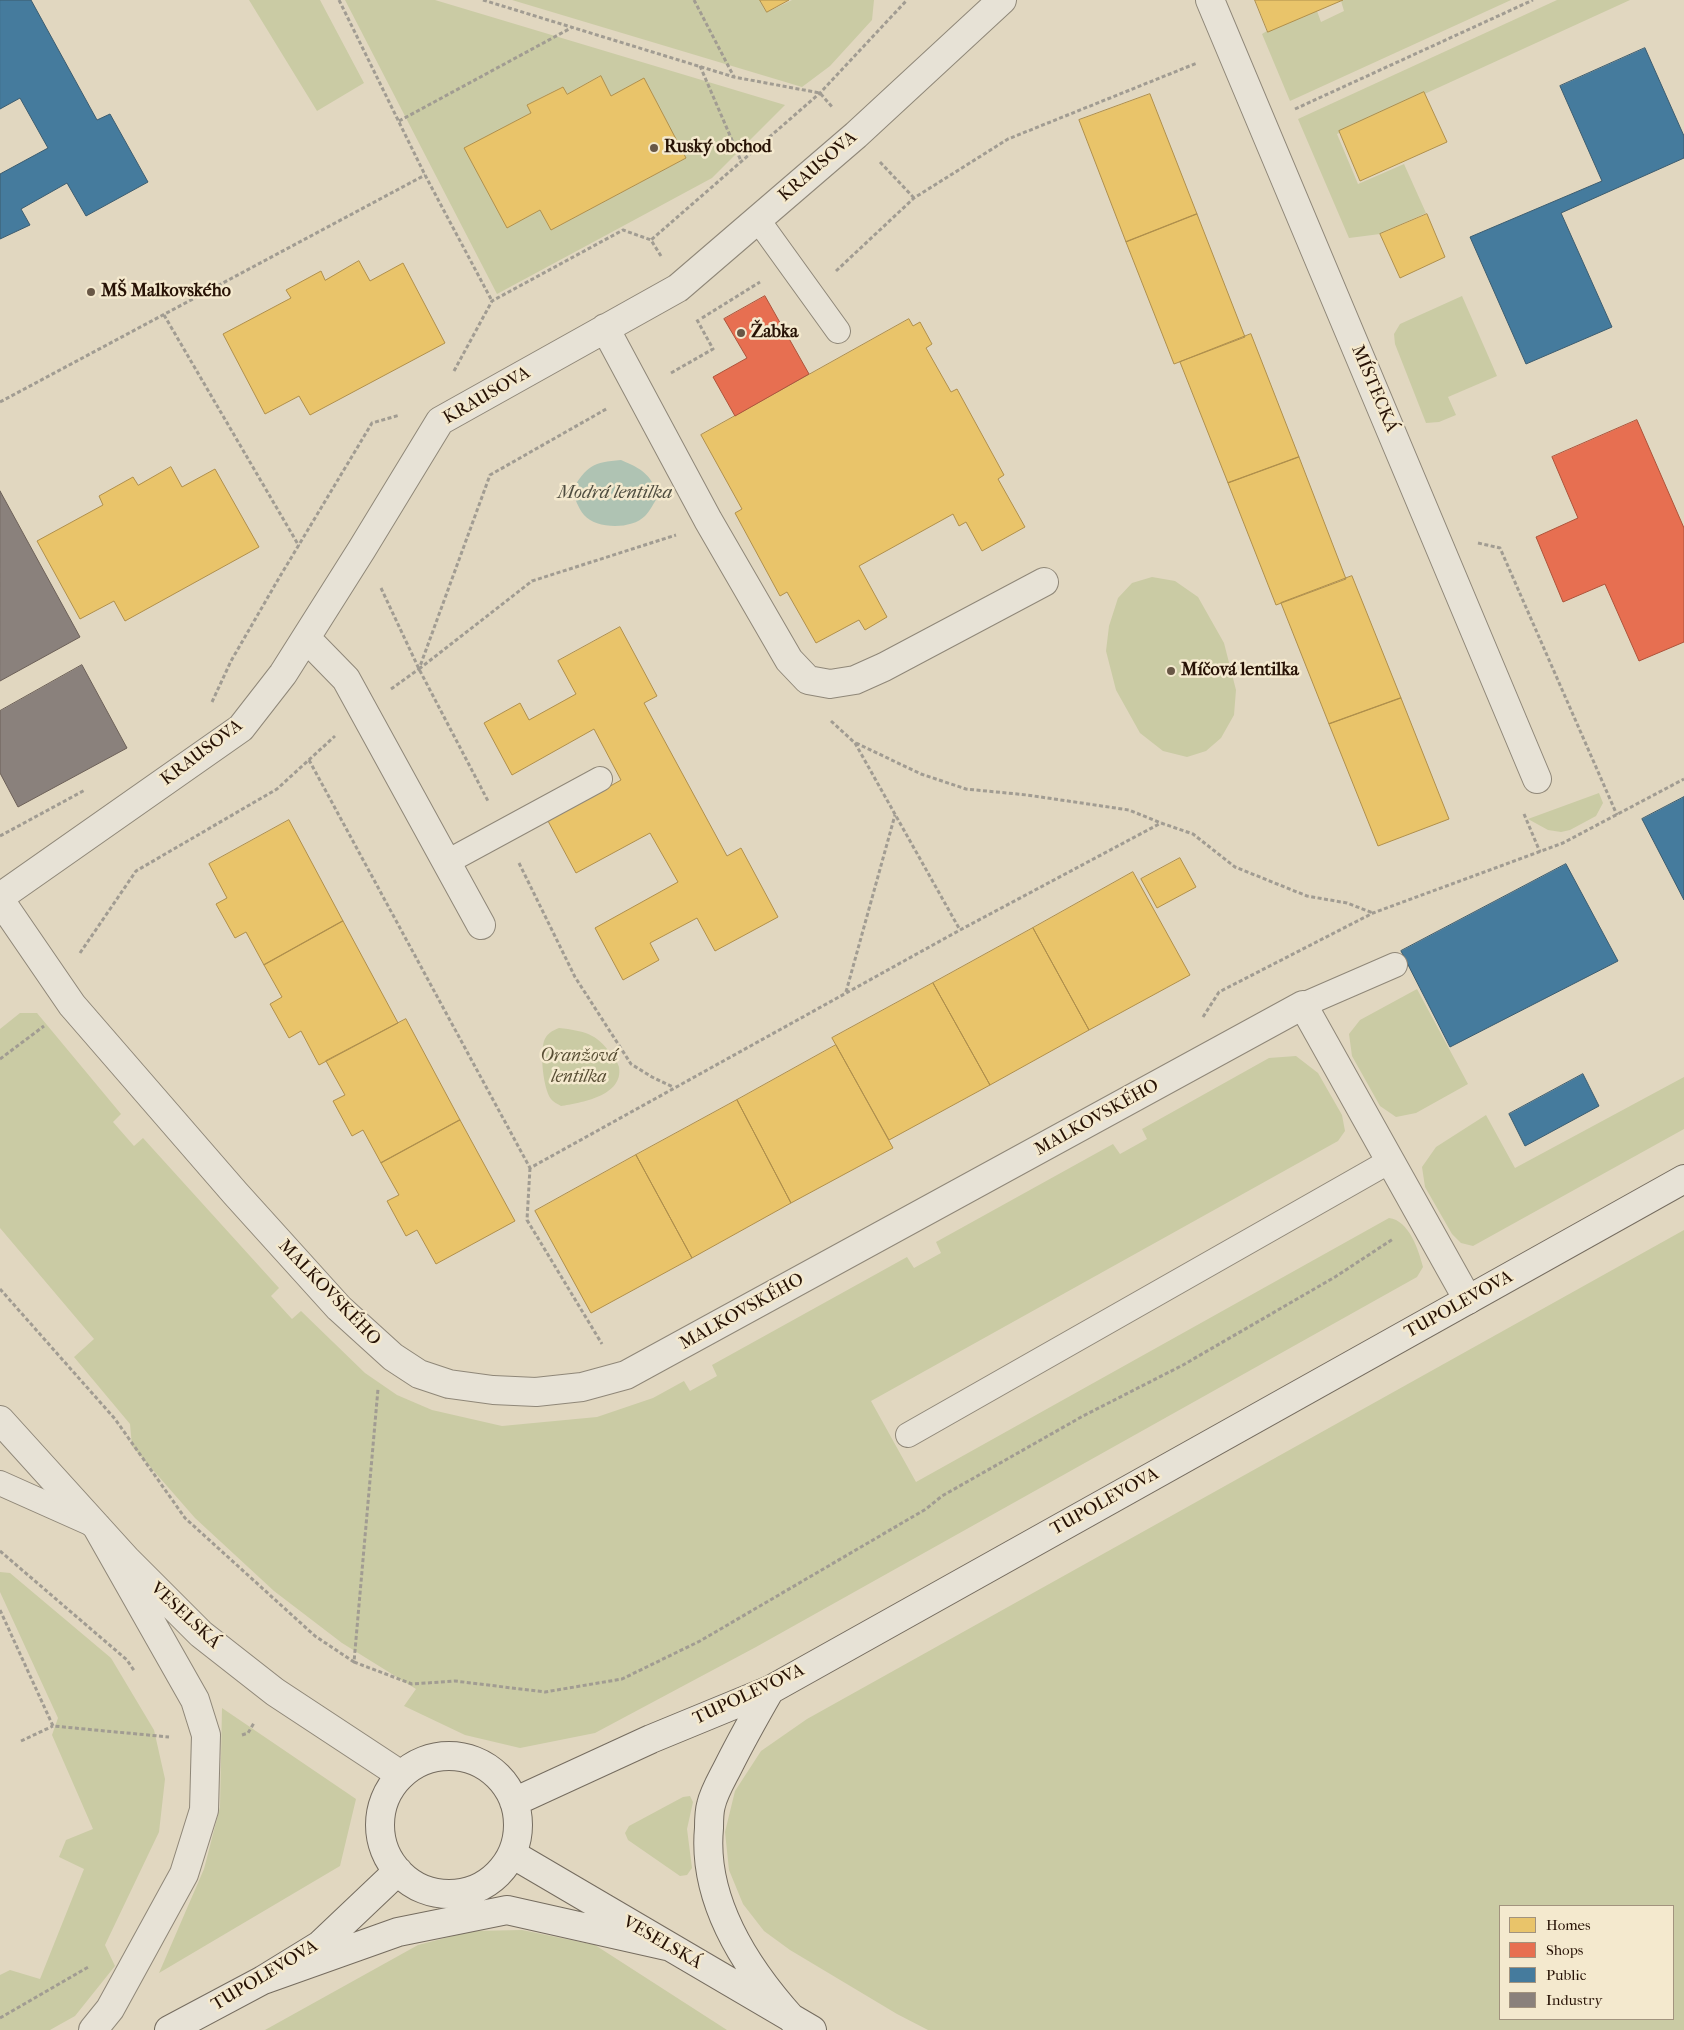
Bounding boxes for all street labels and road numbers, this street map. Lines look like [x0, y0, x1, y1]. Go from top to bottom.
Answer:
street label: KRAUSOVA [774, 127, 862, 207]
street label: MÍSTECKÁ [1346, 342, 1402, 436]
street label: KRAUSOVA [440, 362, 534, 430]
street label: KRAUSOVA [157, 715, 247, 791]
street label: MALKOVSKÉHO [1031, 1075, 1163, 1161]
street label: MALKOVSKÉHO [273, 1236, 385, 1350]
street label: TUPOLEVOVA [1401, 1266, 1517, 1344]
street label: MALKOVSKÉHO [676, 1269, 808, 1355]
street label: TUPOLEVOVA [1047, 1463, 1163, 1541]
street label: VESELSKÁ [145, 1578, 225, 1654]
street label: TUPOLEVOVA [690, 1660, 808, 1730]
street label: VESELSKÁ [619, 1912, 705, 1974]
street label: TUPOLEVOVA [208, 1936, 322, 2016]

